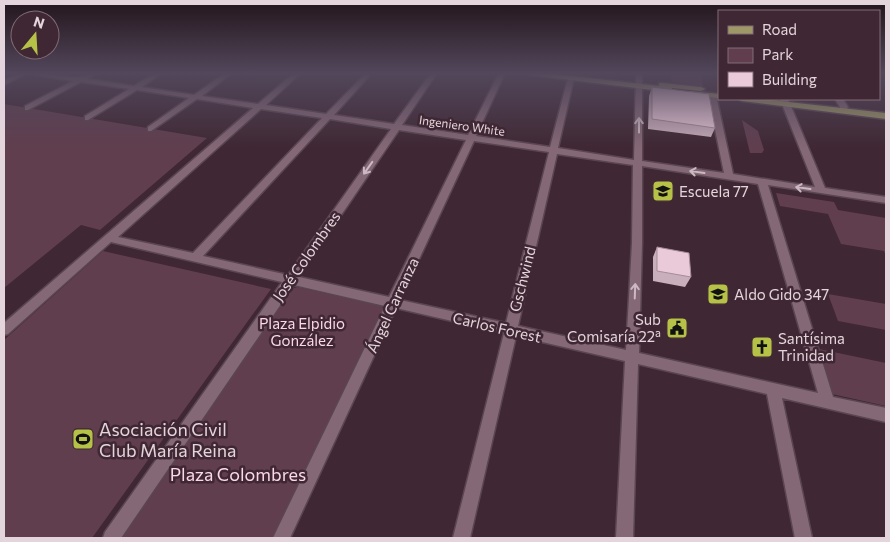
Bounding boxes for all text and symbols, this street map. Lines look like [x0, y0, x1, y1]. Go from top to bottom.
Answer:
north arrow [10, 10, 60, 60]
legend [718, 10, 880, 100]
text: N [32, 12, 47, 32]
text: Road [762, 20, 797, 38]
text: Park [762, 45, 793, 63]
text: Building [762, 70, 817, 88]
street label: Ingeniero White [418, 112, 506, 138]
one-way arrow [634, 117, 644, 134]
one-way arrow [363, 161, 373, 175]
one-way arrow [689, 167, 705, 177]
school or university icon: Escuela 77 [651, 179, 675, 203]
place label: Escuela 77 [679, 182, 749, 200]
one-way arrow [796, 183, 812, 193]
street label: José Colombres [268, 208, 344, 304]
street label: Gschwind [505, 244, 539, 314]
street label: Ángel Carranza [361, 254, 422, 356]
school or university icon: Aldo Gido 347 [706, 282, 730, 306]
one-way arrow [631, 284, 640, 300]
place label: Aldo Gido 347 [734, 285, 829, 303]
street label: Carlos Forest [451, 308, 543, 346]
place label: Sub Comisaría 22ª [567, 310, 661, 345]
park label: Plaza Elpidio González [259, 314, 345, 349]
public building icon: Sub Comisaría 22ª [665, 316, 689, 340]
place label: Santísima Trinidad [778, 329, 845, 364]
church icon: Santísima Trinidad [750, 335, 774, 359]
place label: Asociación Civil Club María Reina [99, 418, 237, 461]
sports icon: Asociación Civil Club María Reina [71, 427, 95, 451]
park label: Plaza Colombres [170, 463, 306, 485]

